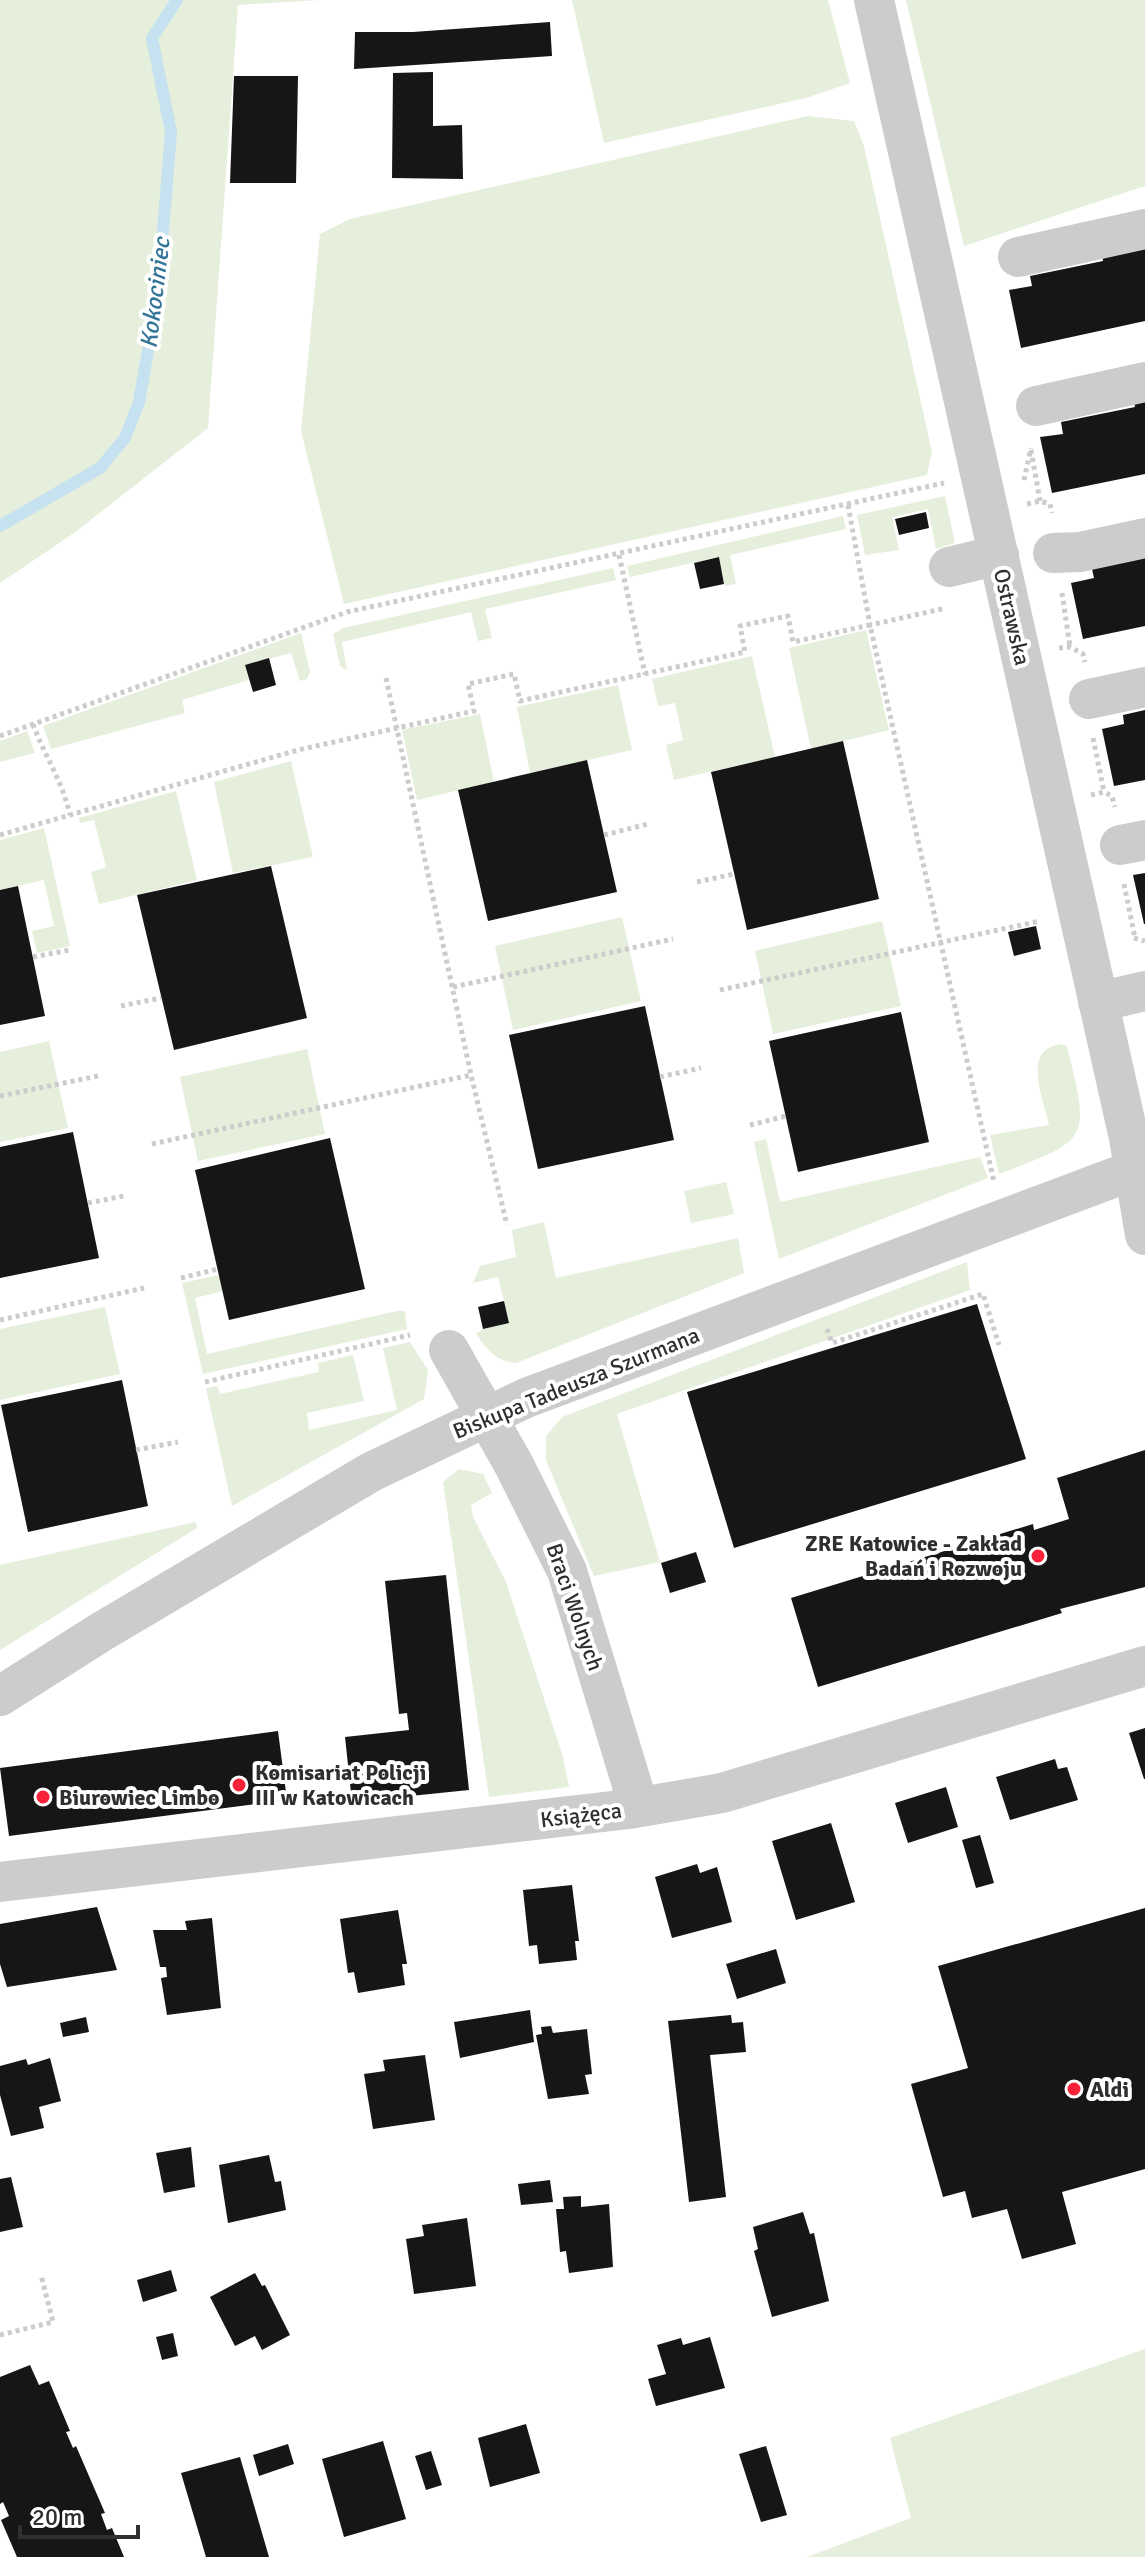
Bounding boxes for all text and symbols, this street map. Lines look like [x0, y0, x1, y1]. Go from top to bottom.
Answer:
water label: Kokociniec [133, 234, 177, 350]
street label: Ostrawska [988, 566, 1036, 668]
street label: Biskupa Tadeusza Szurmana [449, 1321, 703, 1445]
place label: ZRE Katowice - Zakład Badań i Rozwoju [805, 1530, 1022, 1582]
street label: Braci Wolnych [541, 1540, 609, 1674]
marker: ZRE Katowice - Zakład Badań i Rozwoju [1029, 1547, 1047, 1565]
place label: Komisariat Policji III w Katowicach [255, 1759, 426, 1811]
marker: Komisariat Policji III w Katowicach [230, 1776, 248, 1794]
place label: Biurowiec Limbo [59, 1784, 220, 1811]
marker: Biurowiec Limbo [34, 1788, 52, 1806]
street label: Książęca [539, 1797, 623, 1833]
place label: Aldi [1090, 2076, 1129, 2103]
marker: Aldi [1065, 2080, 1083, 2098]
scale bar [20, 2489, 138, 2539]
text: 20 m [32, 2502, 82, 2532]

